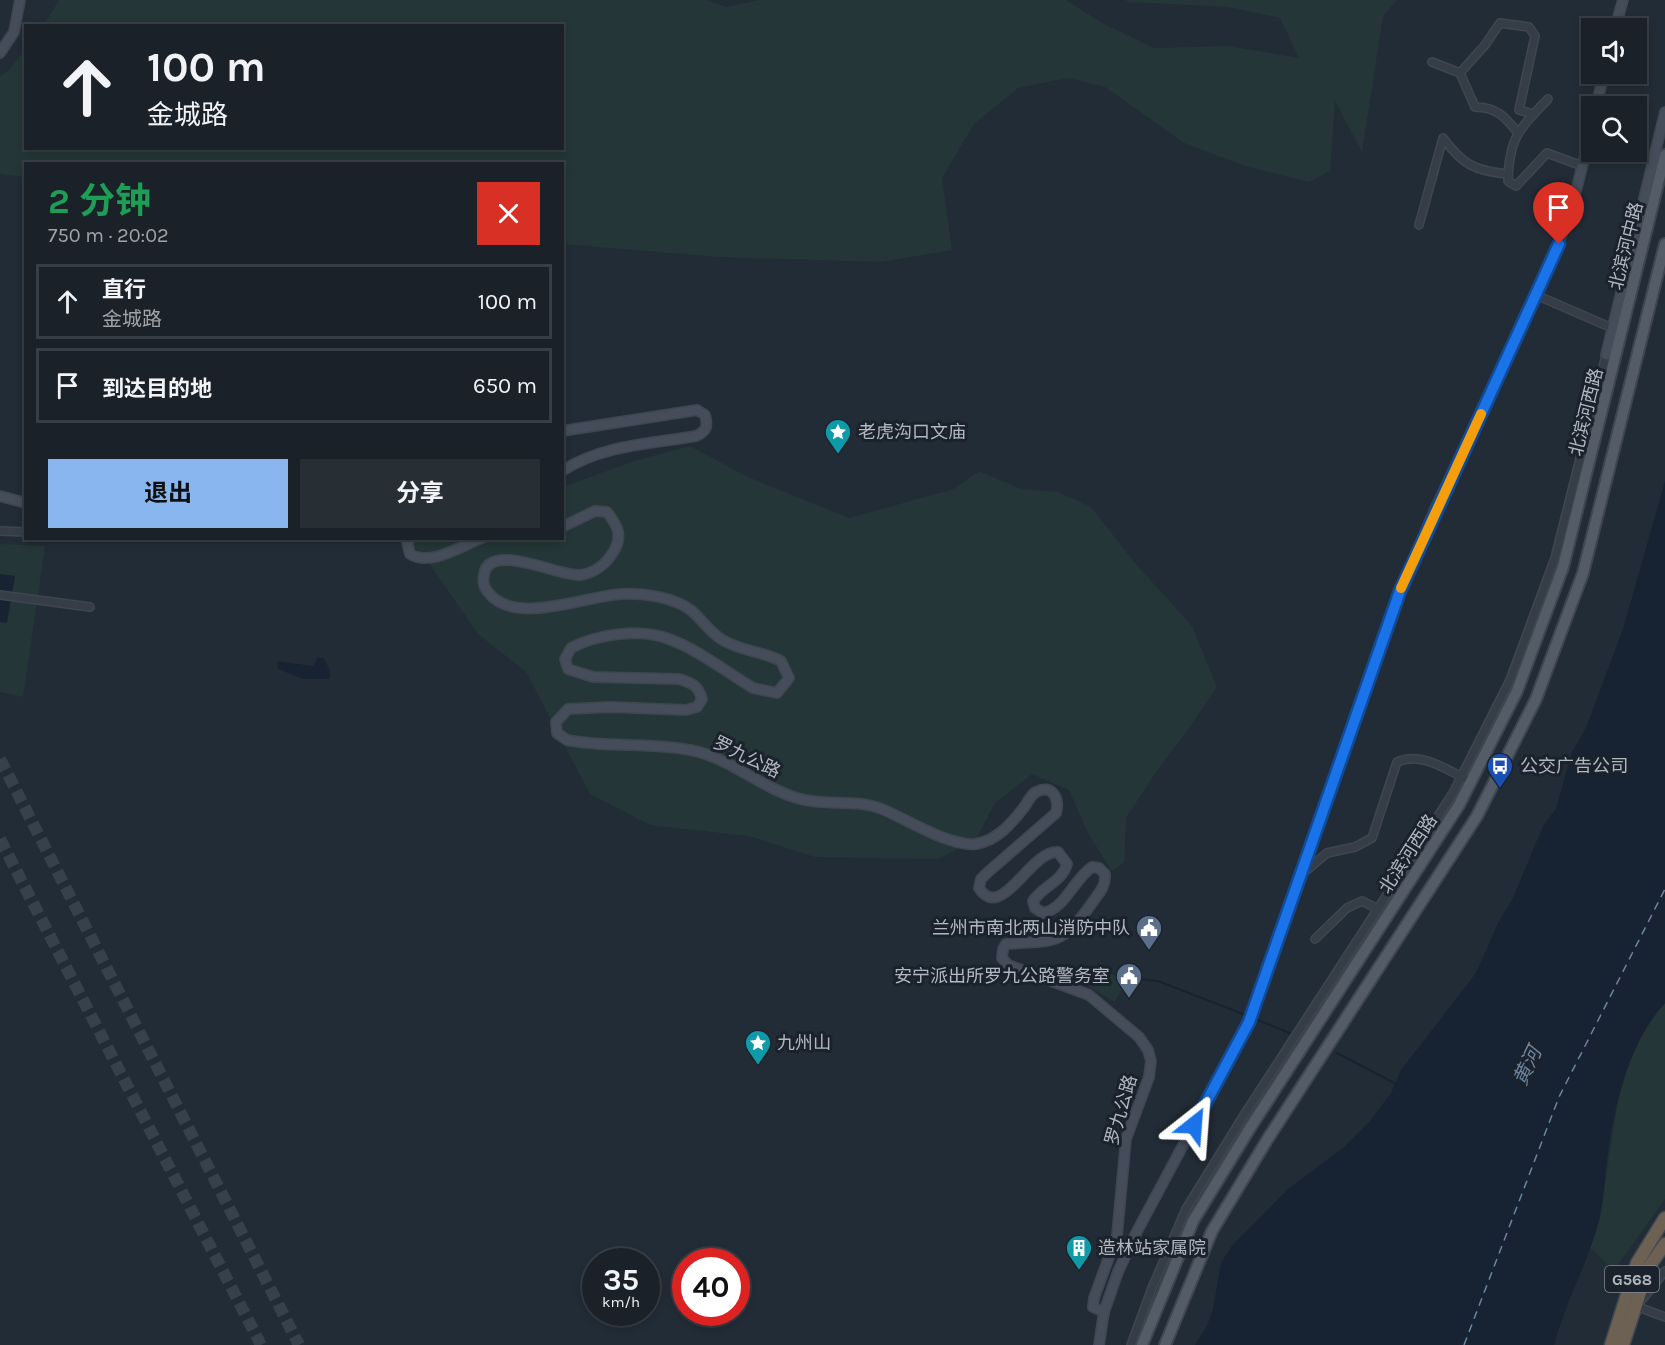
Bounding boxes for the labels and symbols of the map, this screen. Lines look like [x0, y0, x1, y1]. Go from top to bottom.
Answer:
pin [1533, 182, 1584, 244]
street label: 北滨河中路 [1604, 200, 1648, 292]
street label: 北滨河西路 [1564, 366, 1608, 458]
place icon: 老虎沟口文庙 [823, 417, 853, 455]
place label: 老虎沟口文庙 [858, 421, 966, 443]
street label: 罗九公路 [710, 731, 784, 783]
bus stop icon: 公交广告公司 [1485, 751, 1515, 789]
place label: 公交广告公司 [1520, 755, 1628, 777]
street label: 北滨河西路 [1374, 810, 1442, 898]
public building icon: 兰州市南北两山消防中队 [1134, 913, 1164, 951]
place label: 兰州市南北两山消防中队 [932, 917, 1130, 939]
public building icon: 安宁派出所罗九公路警务室 [1114, 961, 1144, 999]
place label: 安宁派出所罗九公路警务室 [894, 965, 1110, 987]
place icon: 九州山 [743, 1028, 773, 1066]
place label: 九州山 [777, 1032, 831, 1054]
water label: 黄河 [1509, 1040, 1548, 1089]
street label: 罗九公路 [1101, 1072, 1141, 1148]
position arrow [1162, 1093, 1226, 1157]
building icon: 造林站家属院 [1064, 1233, 1094, 1271]
place label: 造林站家属院 [1098, 1237, 1206, 1259]
speed limit sign: 40 [672, 1248, 750, 1326]
road number: G568 [1605, 1266, 1659, 1292]

